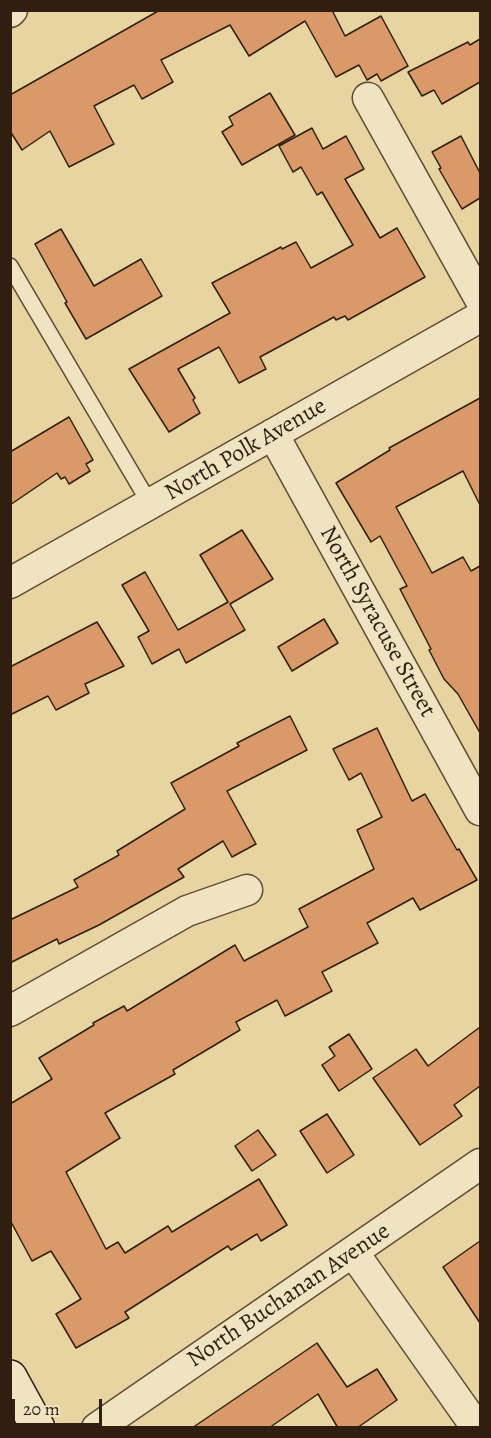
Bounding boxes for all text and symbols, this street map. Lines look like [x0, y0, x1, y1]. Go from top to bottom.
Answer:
street label: North Polk Avenue [160, 392, 332, 508]
street label: North Syracuse Street [313, 522, 441, 722]
street label: North Buchanan Avenue [182, 1217, 396, 1375]
scale bar [15, 1387, 105, 1425]
text: 20 m [23, 1397, 60, 1421]

